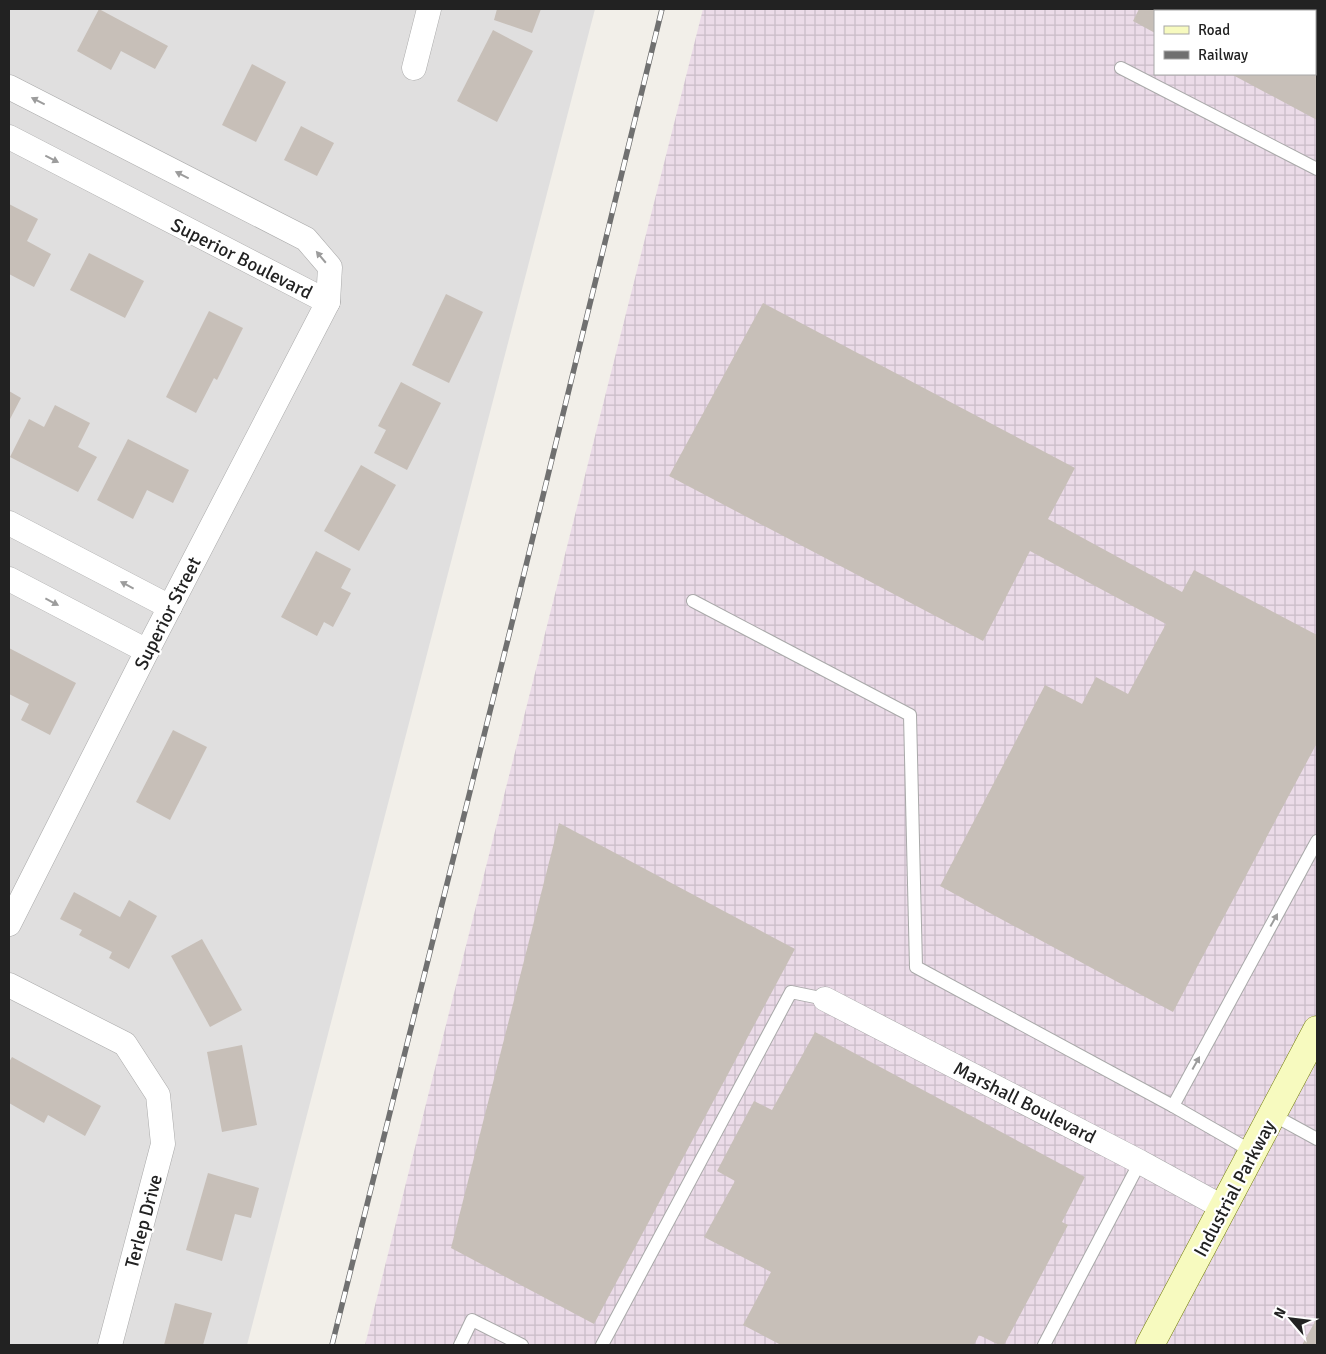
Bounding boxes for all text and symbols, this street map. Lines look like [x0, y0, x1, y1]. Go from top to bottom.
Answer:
legend [1154, 10, 1316, 75]
text: Road [1198, 21, 1230, 39]
text: Railway [1198, 46, 1248, 64]
one-way arrow [30, 97, 45, 105]
one-way arrow [45, 155, 59, 163]
one-way arrow [175, 171, 189, 179]
street label: Superior Boulevard [167, 213, 316, 305]
one-way arrow [315, 251, 327, 263]
street label: Superior Street [129, 553, 207, 674]
one-way arrow [120, 581, 134, 589]
one-way arrow [45, 598, 59, 606]
one-way arrow [1270, 913, 1278, 928]
one-way arrow [1192, 1056, 1200, 1070]
street label: Marshall Boulevard [949, 1057, 1100, 1149]
street label: Industrial Parkway [1189, 1116, 1281, 1261]
street label: Terlep Drive [120, 1172, 168, 1271]
north arrow [1266, 1294, 1316, 1344]
text: N [1270, 1305, 1290, 1321]

